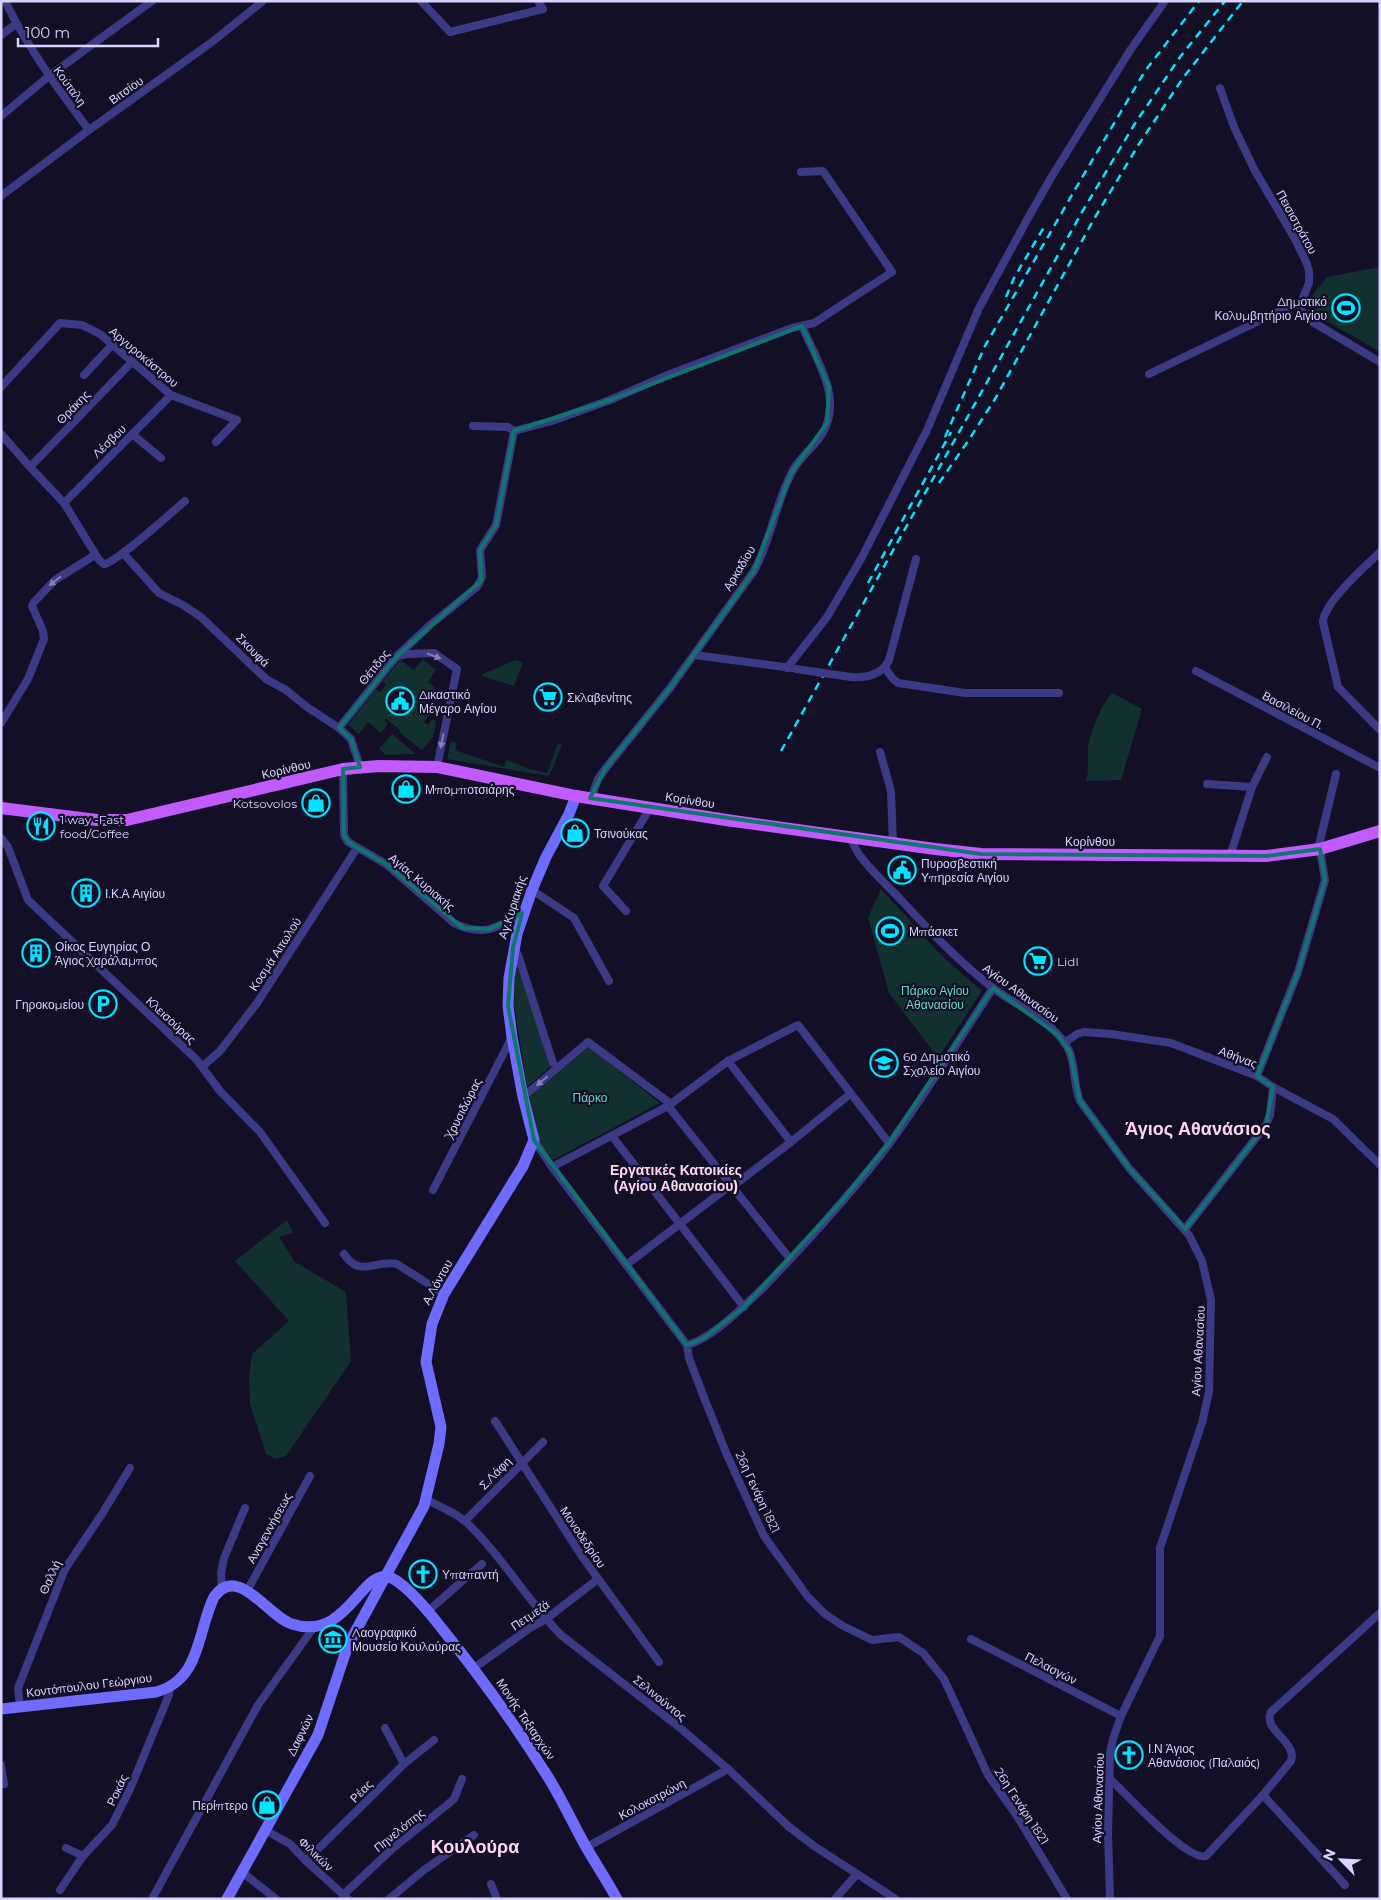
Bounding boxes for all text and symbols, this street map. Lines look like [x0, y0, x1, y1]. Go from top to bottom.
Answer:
scale bar [18, 15, 158, 47]
text: 100 m [25, 23, 70, 42]
street label: Κούταλη [50, 63, 90, 109]
street label: Βιτσίου [106, 73, 146, 107]
street label: Πεισιστράτου [1273, 188, 1321, 256]
sports icon: Δημοτικό Κολυμβητήριο Αιγίου [1331, 293, 1361, 323]
place label: Δημοτικό Κολυμβητήριο Αιγίου [1214, 294, 1327, 323]
street label: Αργυροκάστρου [106, 324, 182, 390]
street label: Θράκης [53, 387, 93, 427]
street label: Λέσβου [89, 421, 129, 461]
street label: Αρκαδίου [720, 543, 758, 593]
one-way arrow [48, 576, 61, 587]
street label: Σκουφά [233, 630, 273, 670]
street label: Θέτιδος [355, 646, 393, 688]
one-way arrow [427, 652, 442, 660]
supermarket icon: Σκλαβενίτης [533, 682, 563, 712]
public building icon: Δικαστικό Μέγαρο Αιγίου [385, 686, 415, 716]
place label: Δικαστικό Μέγαρο Αιγίου [419, 687, 497, 716]
street label: Βασιλείου Π. [1260, 688, 1326, 732]
place label: Σκλαβενίτης [567, 690, 632, 705]
one-way arrow [438, 733, 446, 748]
street label: Κορίνθου [260, 756, 312, 782]
shop icon: Μπομποτσιάρης [391, 774, 421, 804]
place label: Μπομποτσιάρης [425, 782, 515, 797]
shop icon: Kotsovolos [301, 788, 331, 818]
street label: Κορίνθου [664, 789, 716, 811]
place label: Kotsovolos [233, 796, 297, 811]
restaurant icon: 1 way -Fast food/Coffee [26, 811, 56, 841]
place label: 1 way -Fast food/Coffee [60, 812, 129, 841]
shop icon: Τσινούκας [560, 818, 590, 848]
place label: Τσινούκας [594, 826, 648, 841]
street label: Κορίνθου [1065, 834, 1115, 849]
street label: Αγίας Κυριακής [386, 850, 458, 914]
public building icon: Πυροσβεστική Υπηρεσία Αιγίου [887, 855, 917, 885]
place label: Πυροσβεστική Υπηρεσία Αιγίου [921, 856, 1009, 885]
street label: Αγ.Κυριακής [495, 873, 529, 941]
building icon: Ι.Κ.Α Αιγίου [71, 878, 101, 908]
place label: Ι.Κ.Α Αιγίου [105, 886, 165, 901]
street label: Κοσμά Αιτωλού [246, 914, 304, 994]
sports icon: Μπάσκετ [875, 916, 905, 946]
place label: Μπάσκετ [909, 924, 958, 939]
building icon: Οίκος Ευγηρίας Ο Άγιος Χαράλαμπος [21, 938, 51, 968]
place label: Οίκος Ευγηρίας Ο Άγιος Χαράλαμπος [55, 939, 157, 968]
supermarket icon: Lidl [1023, 946, 1053, 976]
place label: Lidl [1057, 954, 1079, 969]
street label: Αγίου Αθανασίου [980, 960, 1062, 1026]
park label: Πάρκο Αγίου Αθανασίου [901, 983, 969, 1012]
parking icon: Γηροκομείου [88, 989, 118, 1019]
street label: Κλεισούρας [143, 993, 199, 1047]
place label: Γηροκομείου [15, 997, 84, 1012]
street label: Αθήνας [1217, 1043, 1260, 1071]
school or university icon: 6ο Δημοτικό Σχολείο Αιγίου [869, 1048, 899, 1078]
place label: 6ο Δημοτικό Σχολείο Αιγίου [903, 1049, 980, 1078]
street label: Χρυσιδώρας [440, 1075, 485, 1143]
one-way arrow [536, 1075, 549, 1086]
park label: Πάρκο [573, 1090, 608, 1105]
district label: Άγιος Αθανάσιος [1125, 1118, 1271, 1140]
district label: Εργατικές Κατοικίες (Αγίου Αθανασίου) [610, 1161, 742, 1195]
street label: Α.Λόντου [418, 1257, 456, 1307]
street label: Αγίου Αθανασίου [1188, 1305, 1208, 1397]
street label: 26η Γενάρη 1821 [732, 1449, 784, 1535]
street label: Σ.Λάφη [476, 1453, 514, 1493]
street label: Αναγεννήσεως [243, 1490, 295, 1566]
street label: Μονοδεδρίου [557, 1503, 609, 1571]
street label: Θαλλή [36, 1558, 64, 1596]
church icon: Υπαπαντή [408, 1559, 438, 1589]
place label: Υπαπαντή [442, 1567, 499, 1582]
street label: Πετμεζά [508, 1597, 552, 1633]
museum icon: Λαογραφικό Μουσείο Κουλούρας [318, 1624, 348, 1654]
place label: Λαογραφικό Μουσείο Κουλούρας [352, 1625, 461, 1654]
street label: Πελασγών [1023, 1649, 1079, 1687]
street label: Κοντόπουλου Γεώργιου [25, 1670, 153, 1700]
street label: Σελινούντος [630, 1672, 690, 1724]
street label: Μονής Ταξιαρχών [493, 1676, 559, 1762]
street label: Δαφνών [283, 1712, 317, 1758]
church icon: Ι.Ν Άγιος Αθανάσιος (Παλαιός) [1114, 1740, 1144, 1770]
place label: Ι.Ν Άγιος Αθανάσιος (Παλαιός) [1148, 1741, 1260, 1770]
street label: Αγίου Αθανασίου [1089, 1752, 1107, 1844]
street label: 26η Γενάρη 1821 [992, 1765, 1052, 1847]
street label: Ροκάς [103, 1772, 131, 1808]
street label: Κολοκοτρώνη [616, 1775, 688, 1823]
street label: Ρέας [346, 1776, 376, 1806]
shop icon: Περίπτερο [252, 1790, 282, 1820]
place label: Περίπτερο [192, 1798, 248, 1813]
street label: Πηνελόπης [371, 1805, 428, 1855]
street label: Φιλικών [295, 1834, 337, 1874]
north arrow [1316, 1835, 1366, 1885]
district label: Κουλούρα [431, 1836, 519, 1858]
text: N [1319, 1846, 1340, 1864]

